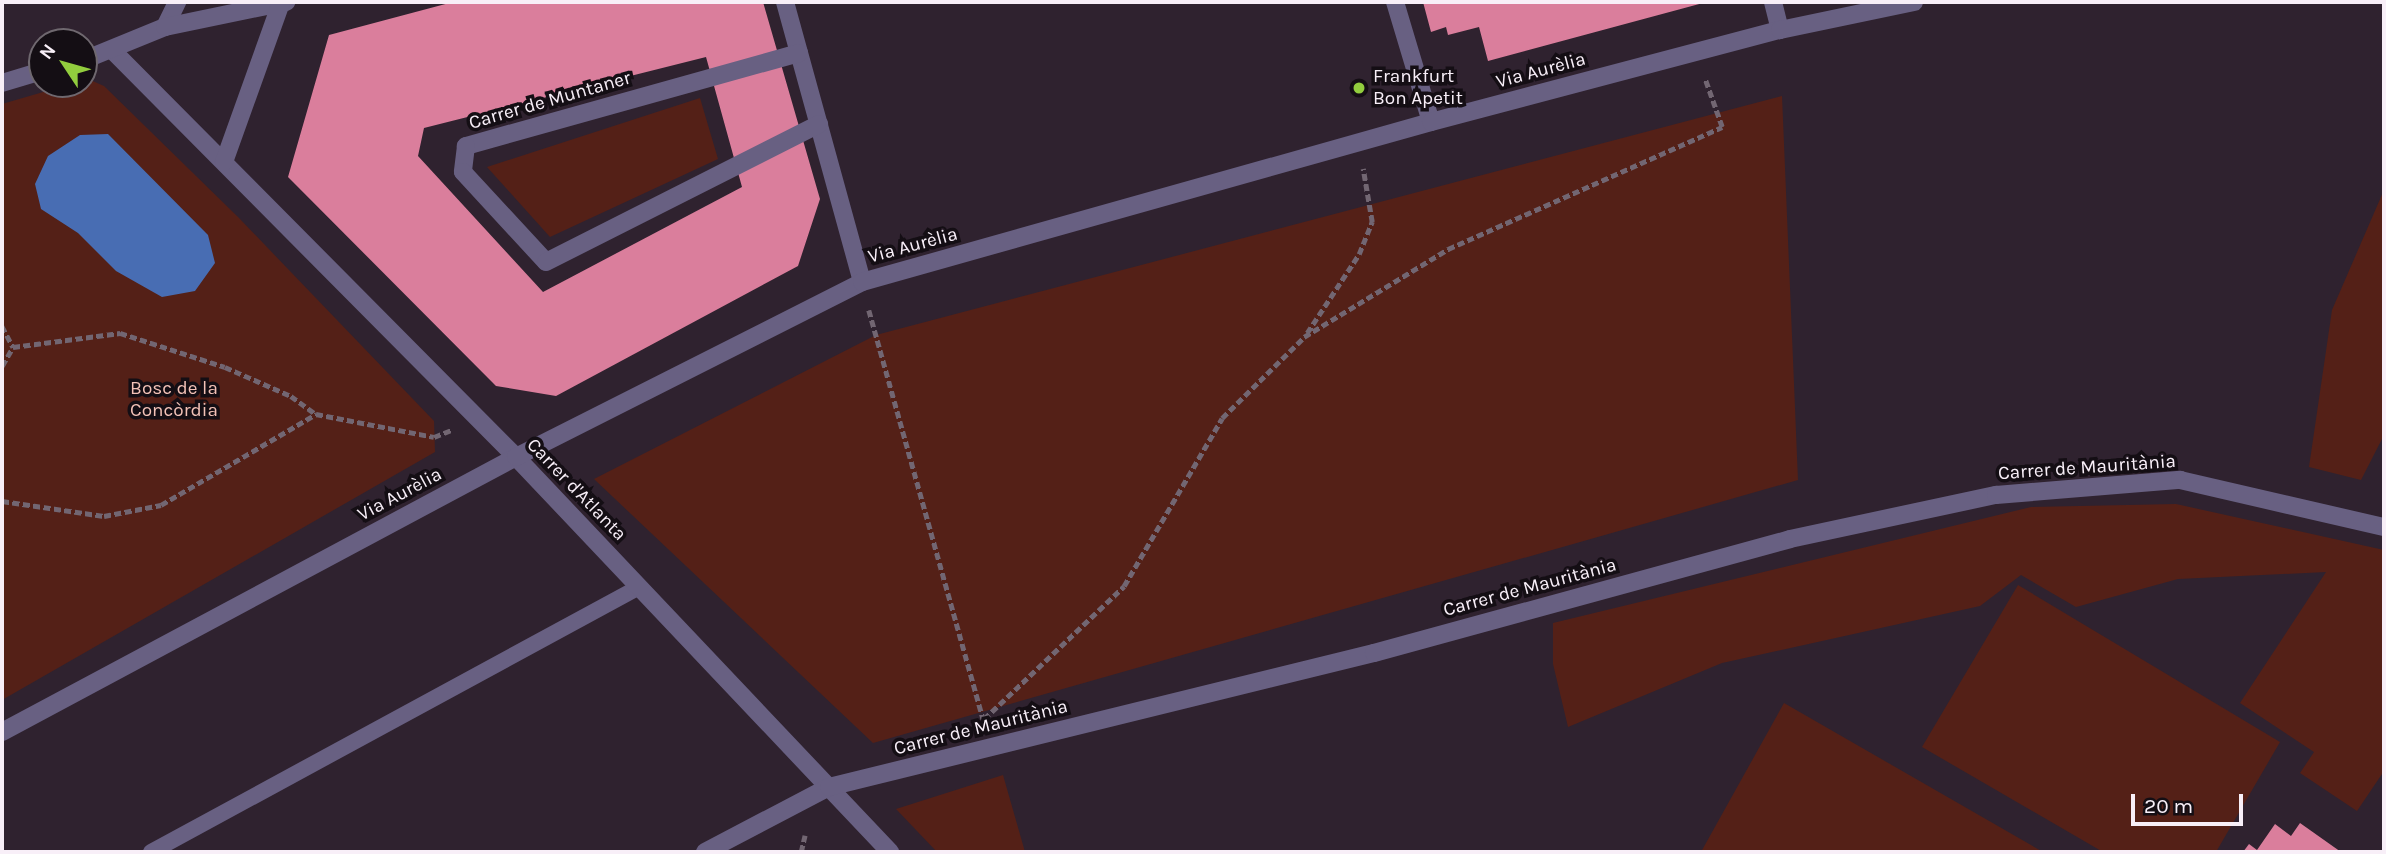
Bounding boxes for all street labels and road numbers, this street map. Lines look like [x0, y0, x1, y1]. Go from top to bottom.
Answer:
street label: Via Aurèlia [1494, 48, 1588, 94]
street label: Carrer de Muntaner [466, 67, 634, 135]
street label: Via Aurèlia [866, 223, 960, 269]
street label: Carrer d'Atlanta [521, 434, 631, 546]
street label: Carrer de Mauritània [1997, 450, 2177, 486]
street label: Via Aurèlia [354, 463, 446, 527]
street label: Carrer de Mauritània [1441, 554, 1619, 622]
street label: Carrer de Mauritània [892, 695, 1070, 761]

